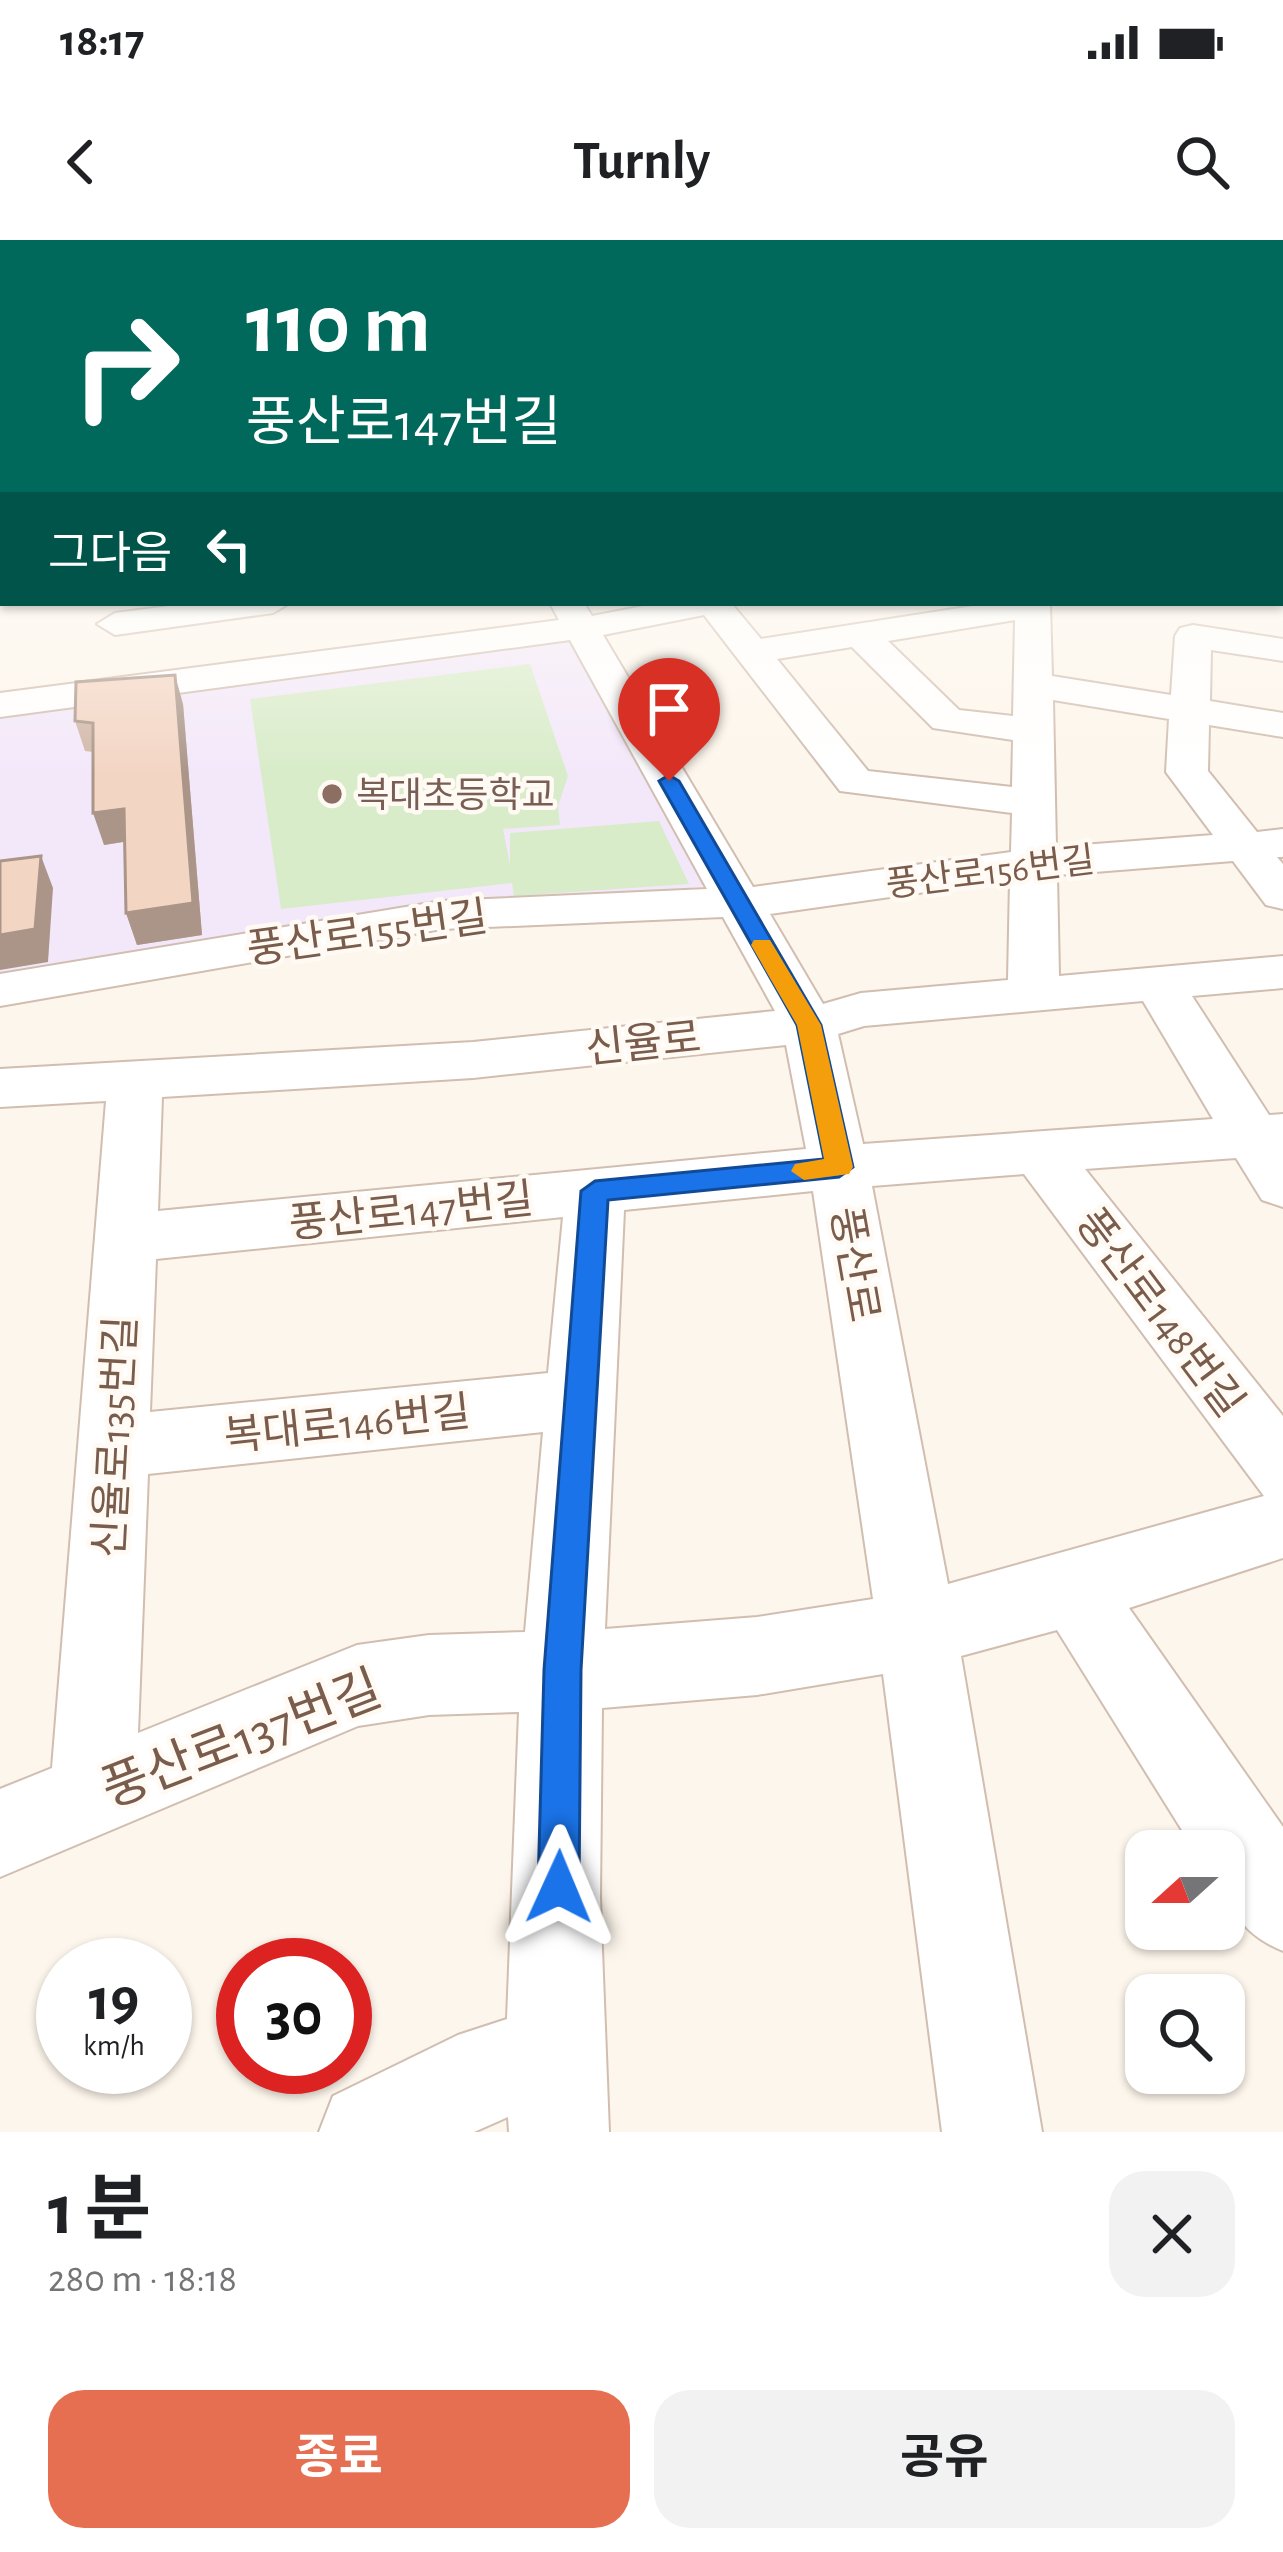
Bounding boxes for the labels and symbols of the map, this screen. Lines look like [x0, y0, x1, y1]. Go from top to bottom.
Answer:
pin [618, 658, 720, 781]
place label: 복대초등학교 [356, 777, 555, 814]
marker: 복대초등학교 [319, 781, 345, 807]
street label: 풍산로156번길 [884, 841, 1097, 904]
street label: 풍산로155번길 [244, 895, 490, 972]
street label: 신율로 [583, 1016, 703, 1071]
street label: 풍산로147번길 [287, 1177, 535, 1246]
street label: 풍산로148번길 [1068, 1201, 1252, 1425]
street label: 풍산로 [823, 1203, 886, 1325]
street label: 신율로135번길 [88, 1315, 143, 1559]
street label: 복대로146번길 [222, 1390, 473, 1459]
street label: 풍산로137번길 [95, 1662, 388, 1817]
position arrow [496, 1824, 622, 1950]
north arrow [1125, 1830, 1245, 1950]
speed limit sign: 30 [216, 1938, 372, 2094]

